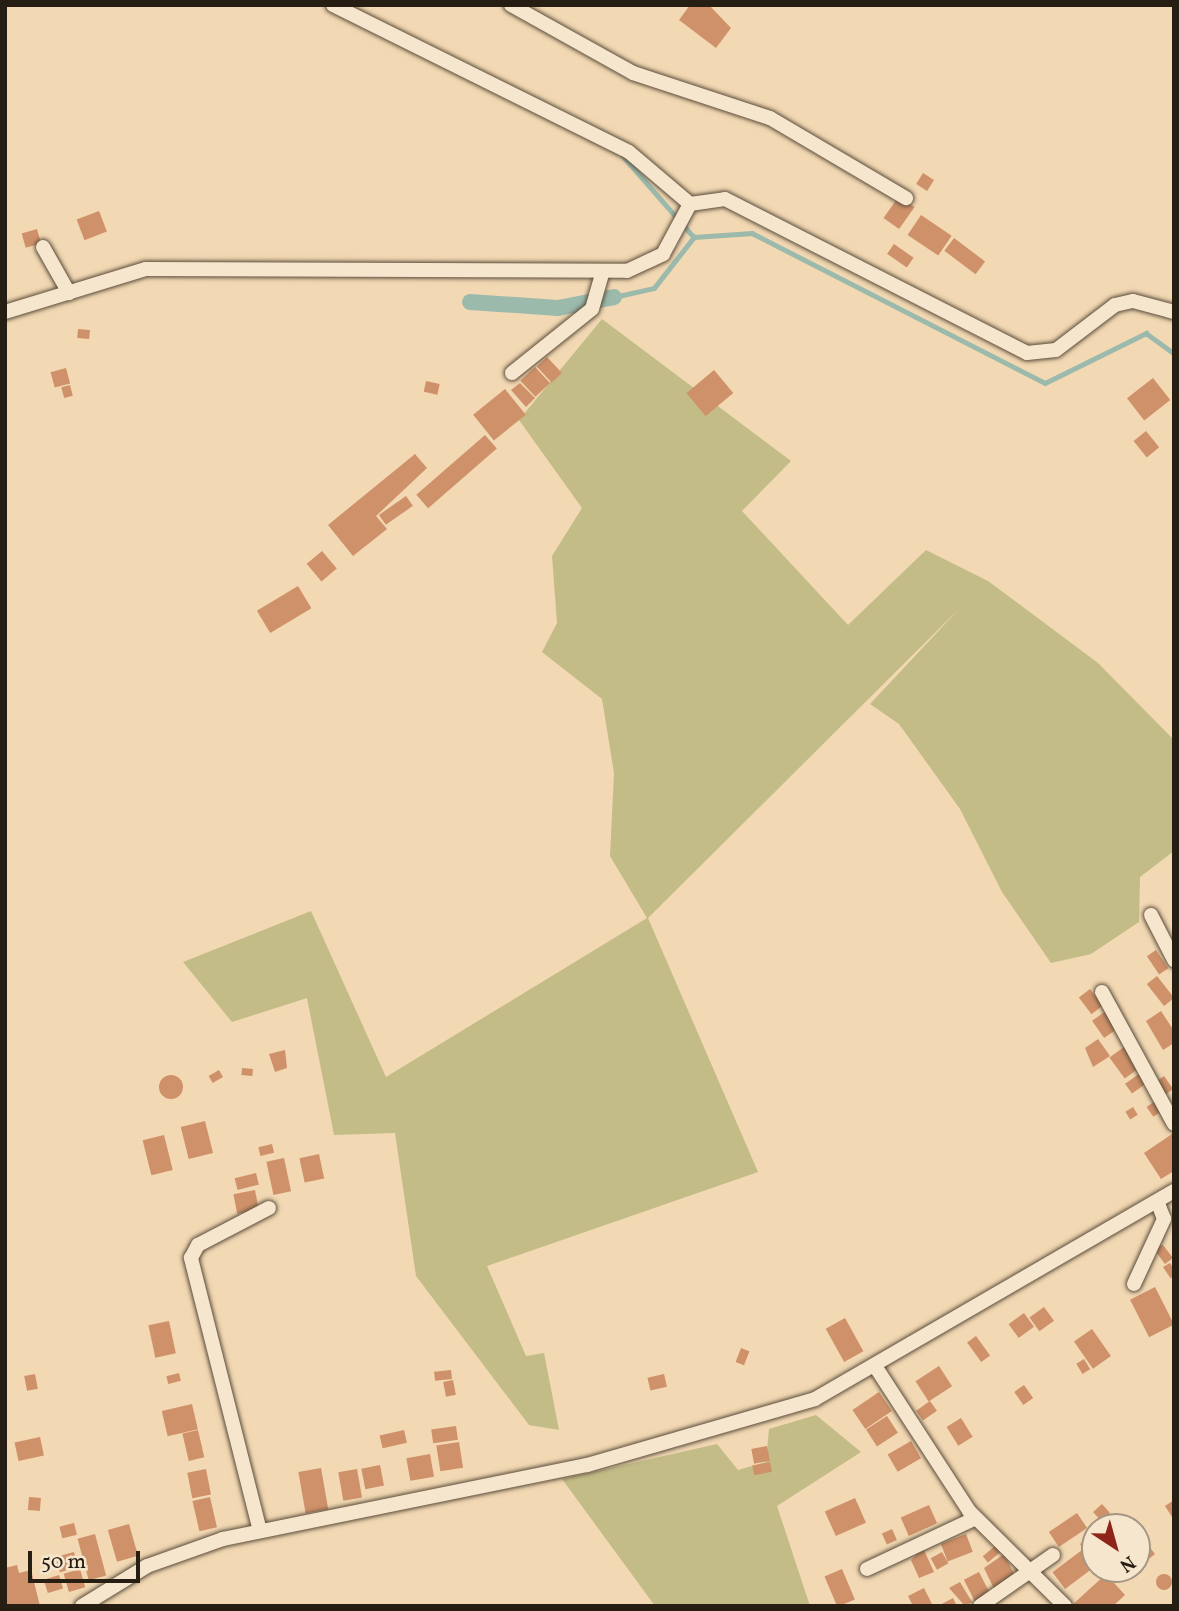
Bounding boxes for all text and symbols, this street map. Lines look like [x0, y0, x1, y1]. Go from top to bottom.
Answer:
north arrow [1081, 1513, 1151, 1583]
scale bar [32, 1538, 144, 1582]
text: 50 m [41, 1548, 86, 1577]
text: N [1114, 1549, 1140, 1578]

